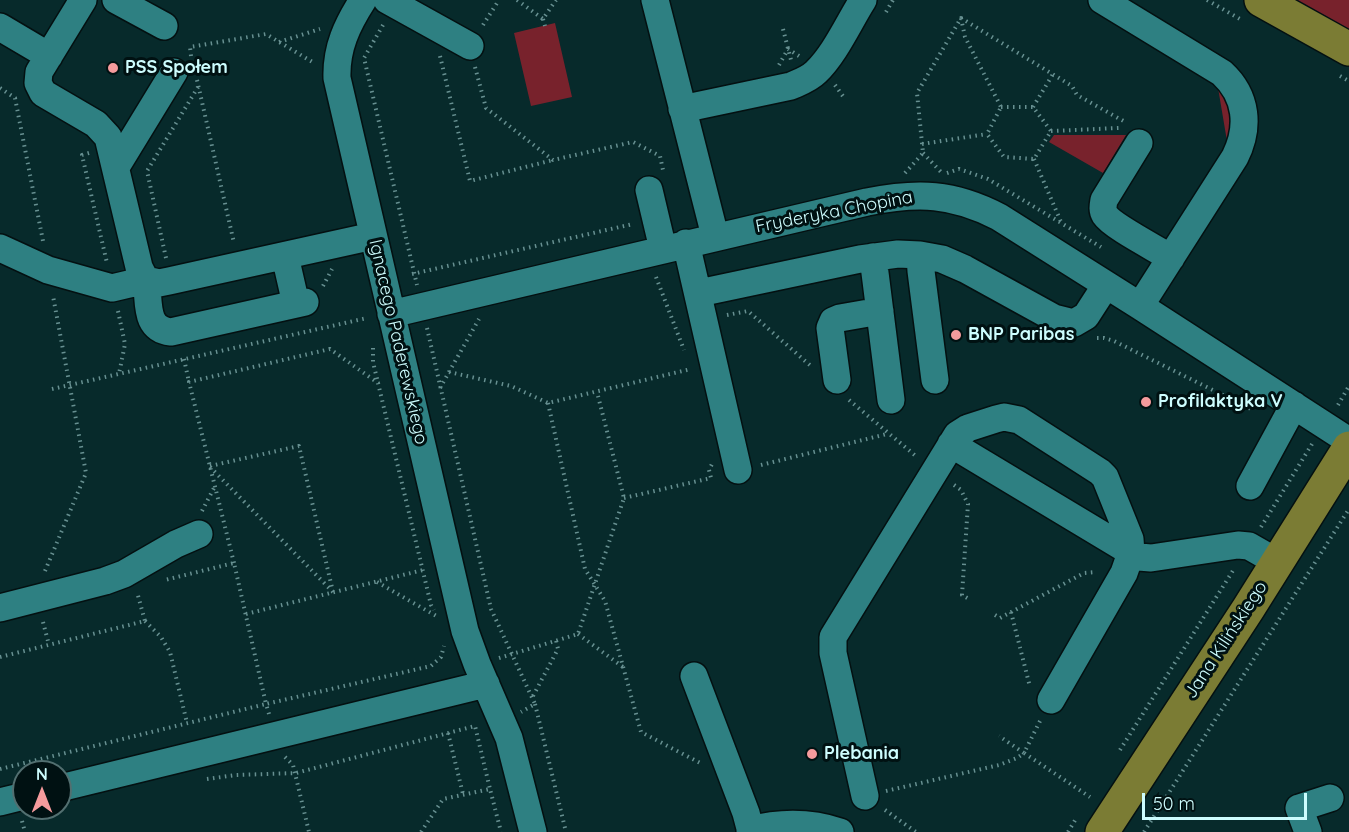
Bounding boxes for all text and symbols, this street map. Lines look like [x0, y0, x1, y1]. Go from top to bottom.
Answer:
place label: PSS Społem [125, 57, 228, 79]
marker: PSS Społem [106, 61, 120, 75]
street label: Fryderyka Chopina [754, 186, 914, 238]
street label: Ignacego Paderewskiego [364, 237, 432, 447]
place label: BNP Paribas [968, 324, 1074, 346]
marker: BNP Paribas [949, 328, 963, 342]
place label: Profilaktyka V [1158, 391, 1283, 413]
marker: Profilaktyka V [1139, 395, 1153, 409]
street label: Jana Kilińskiego [1180, 577, 1272, 703]
place label: Plebania [824, 743, 899, 765]
marker: Plebania [805, 747, 819, 761]
north arrow [12, 760, 72, 820]
text: N [36, 764, 48, 784]
scale bar [1145, 781, 1310, 819]
text: 50 m [1153, 792, 1195, 815]

